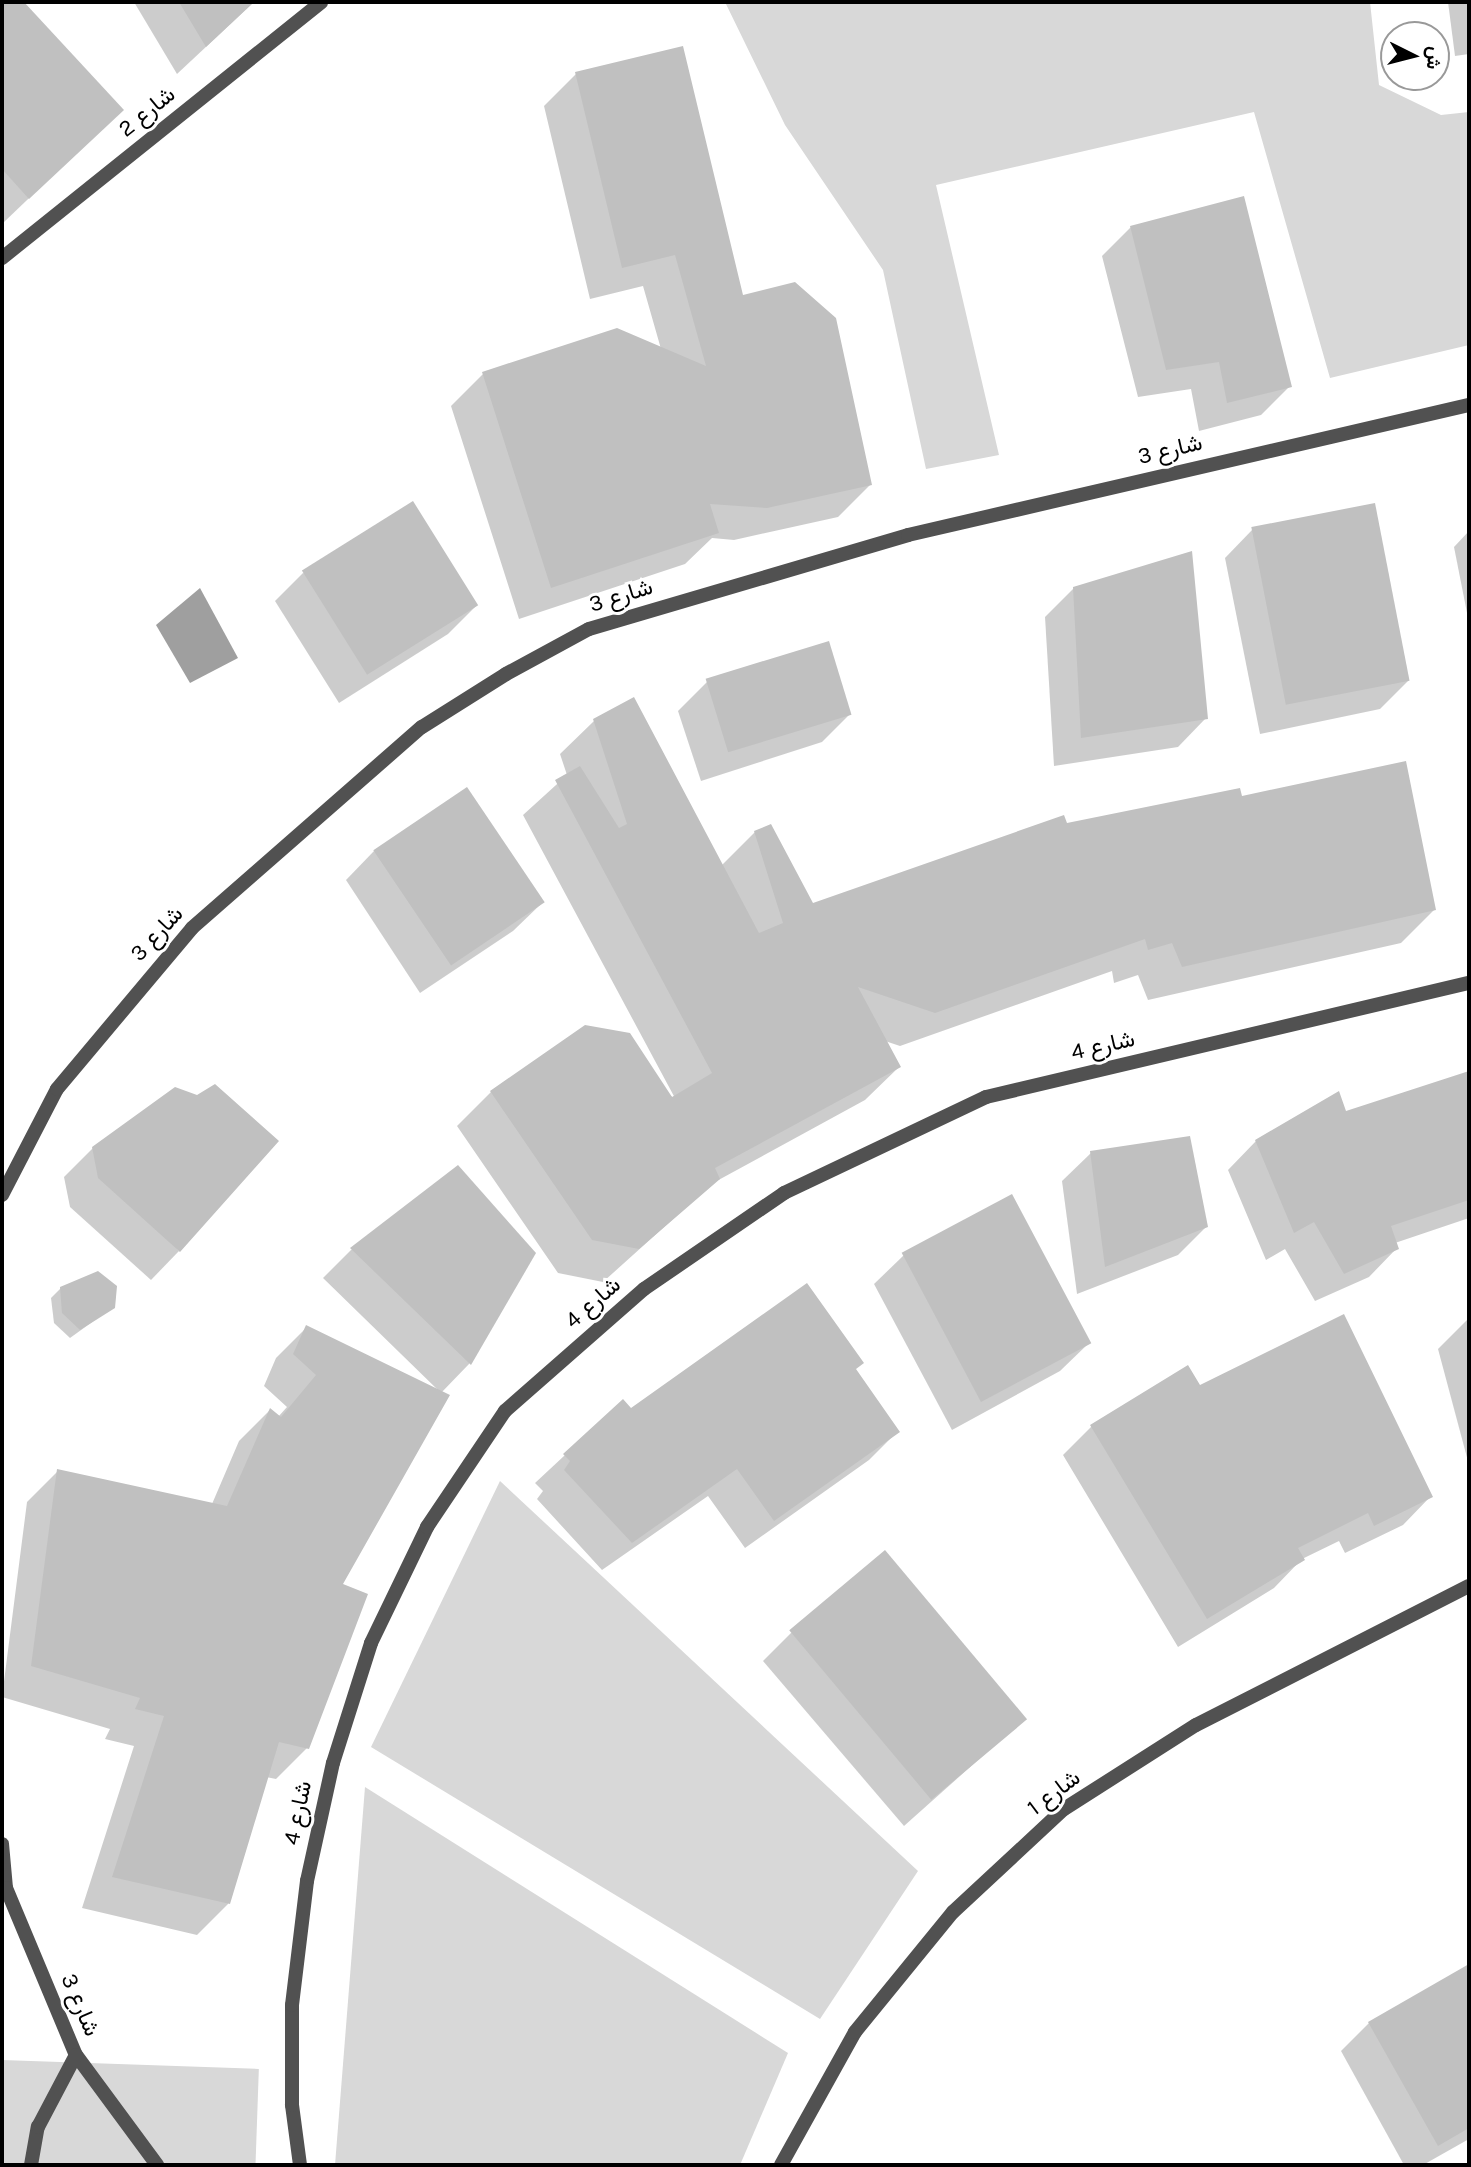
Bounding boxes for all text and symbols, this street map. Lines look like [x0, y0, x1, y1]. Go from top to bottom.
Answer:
north arrow [1380, 21, 1450, 91]
text: ش [1422, 45, 1446, 70]
street label: شارع 2 [113, 81, 181, 143]
street label: شارع 3 [1135, 429, 1205, 471]
street label: شارع 3 [586, 573, 656, 619]
street label: شارع 3 [125, 901, 189, 967]
street label: شارع 4 [1068, 1025, 1138, 1067]
street label: شارع 4 [560, 1271, 626, 1335]
street label: شارع 1 [1022, 1764, 1086, 1822]
street label: شارع 4 [278, 1779, 318, 1847]
street label: شارع 3 [55, 1970, 105, 2040]

